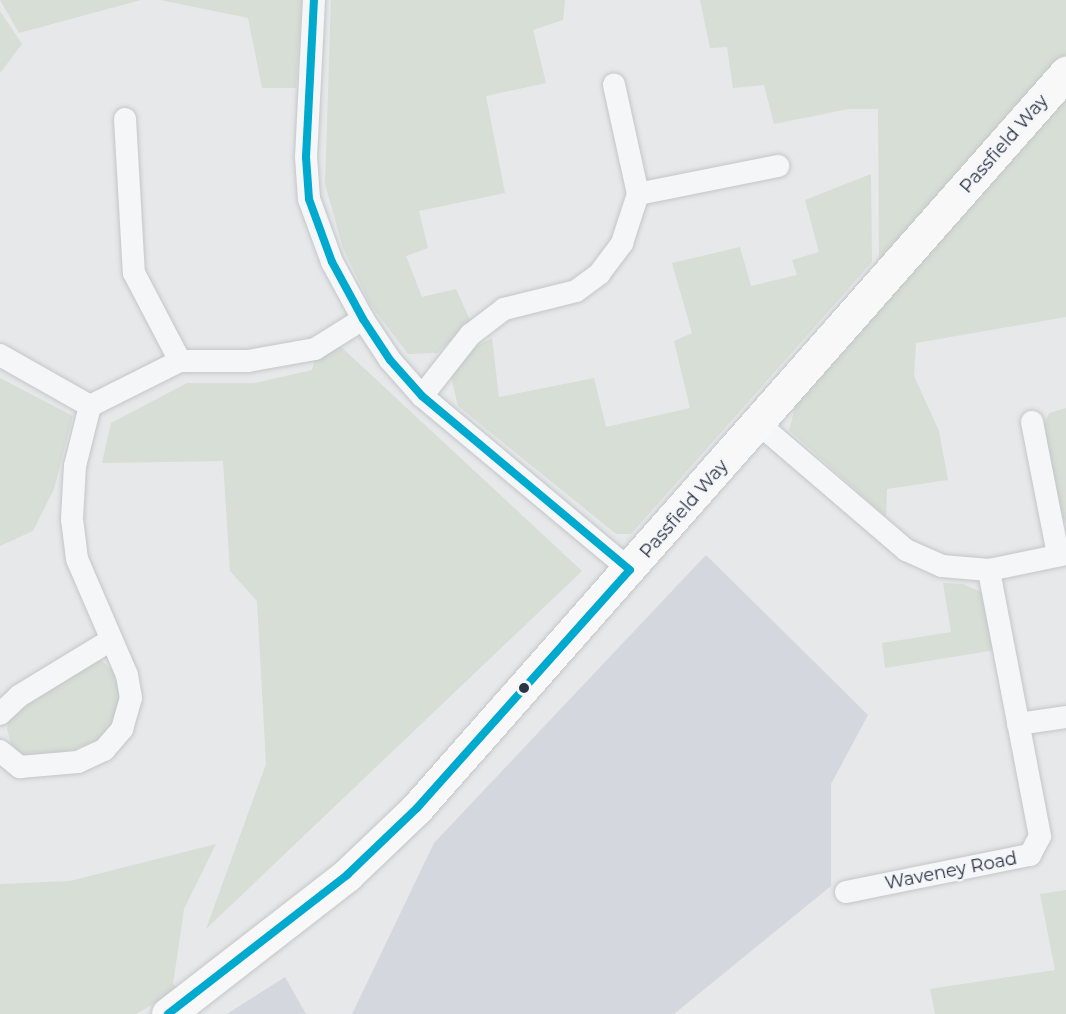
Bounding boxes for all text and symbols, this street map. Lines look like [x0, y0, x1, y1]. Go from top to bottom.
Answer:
street label: Passfield Way [955, 90, 1053, 198]
street label: Passfield Way [635, 455, 733, 563]
unlabelled marker [518, 682, 530, 694]
street label: Waveney Road [883, 848, 1019, 894]

